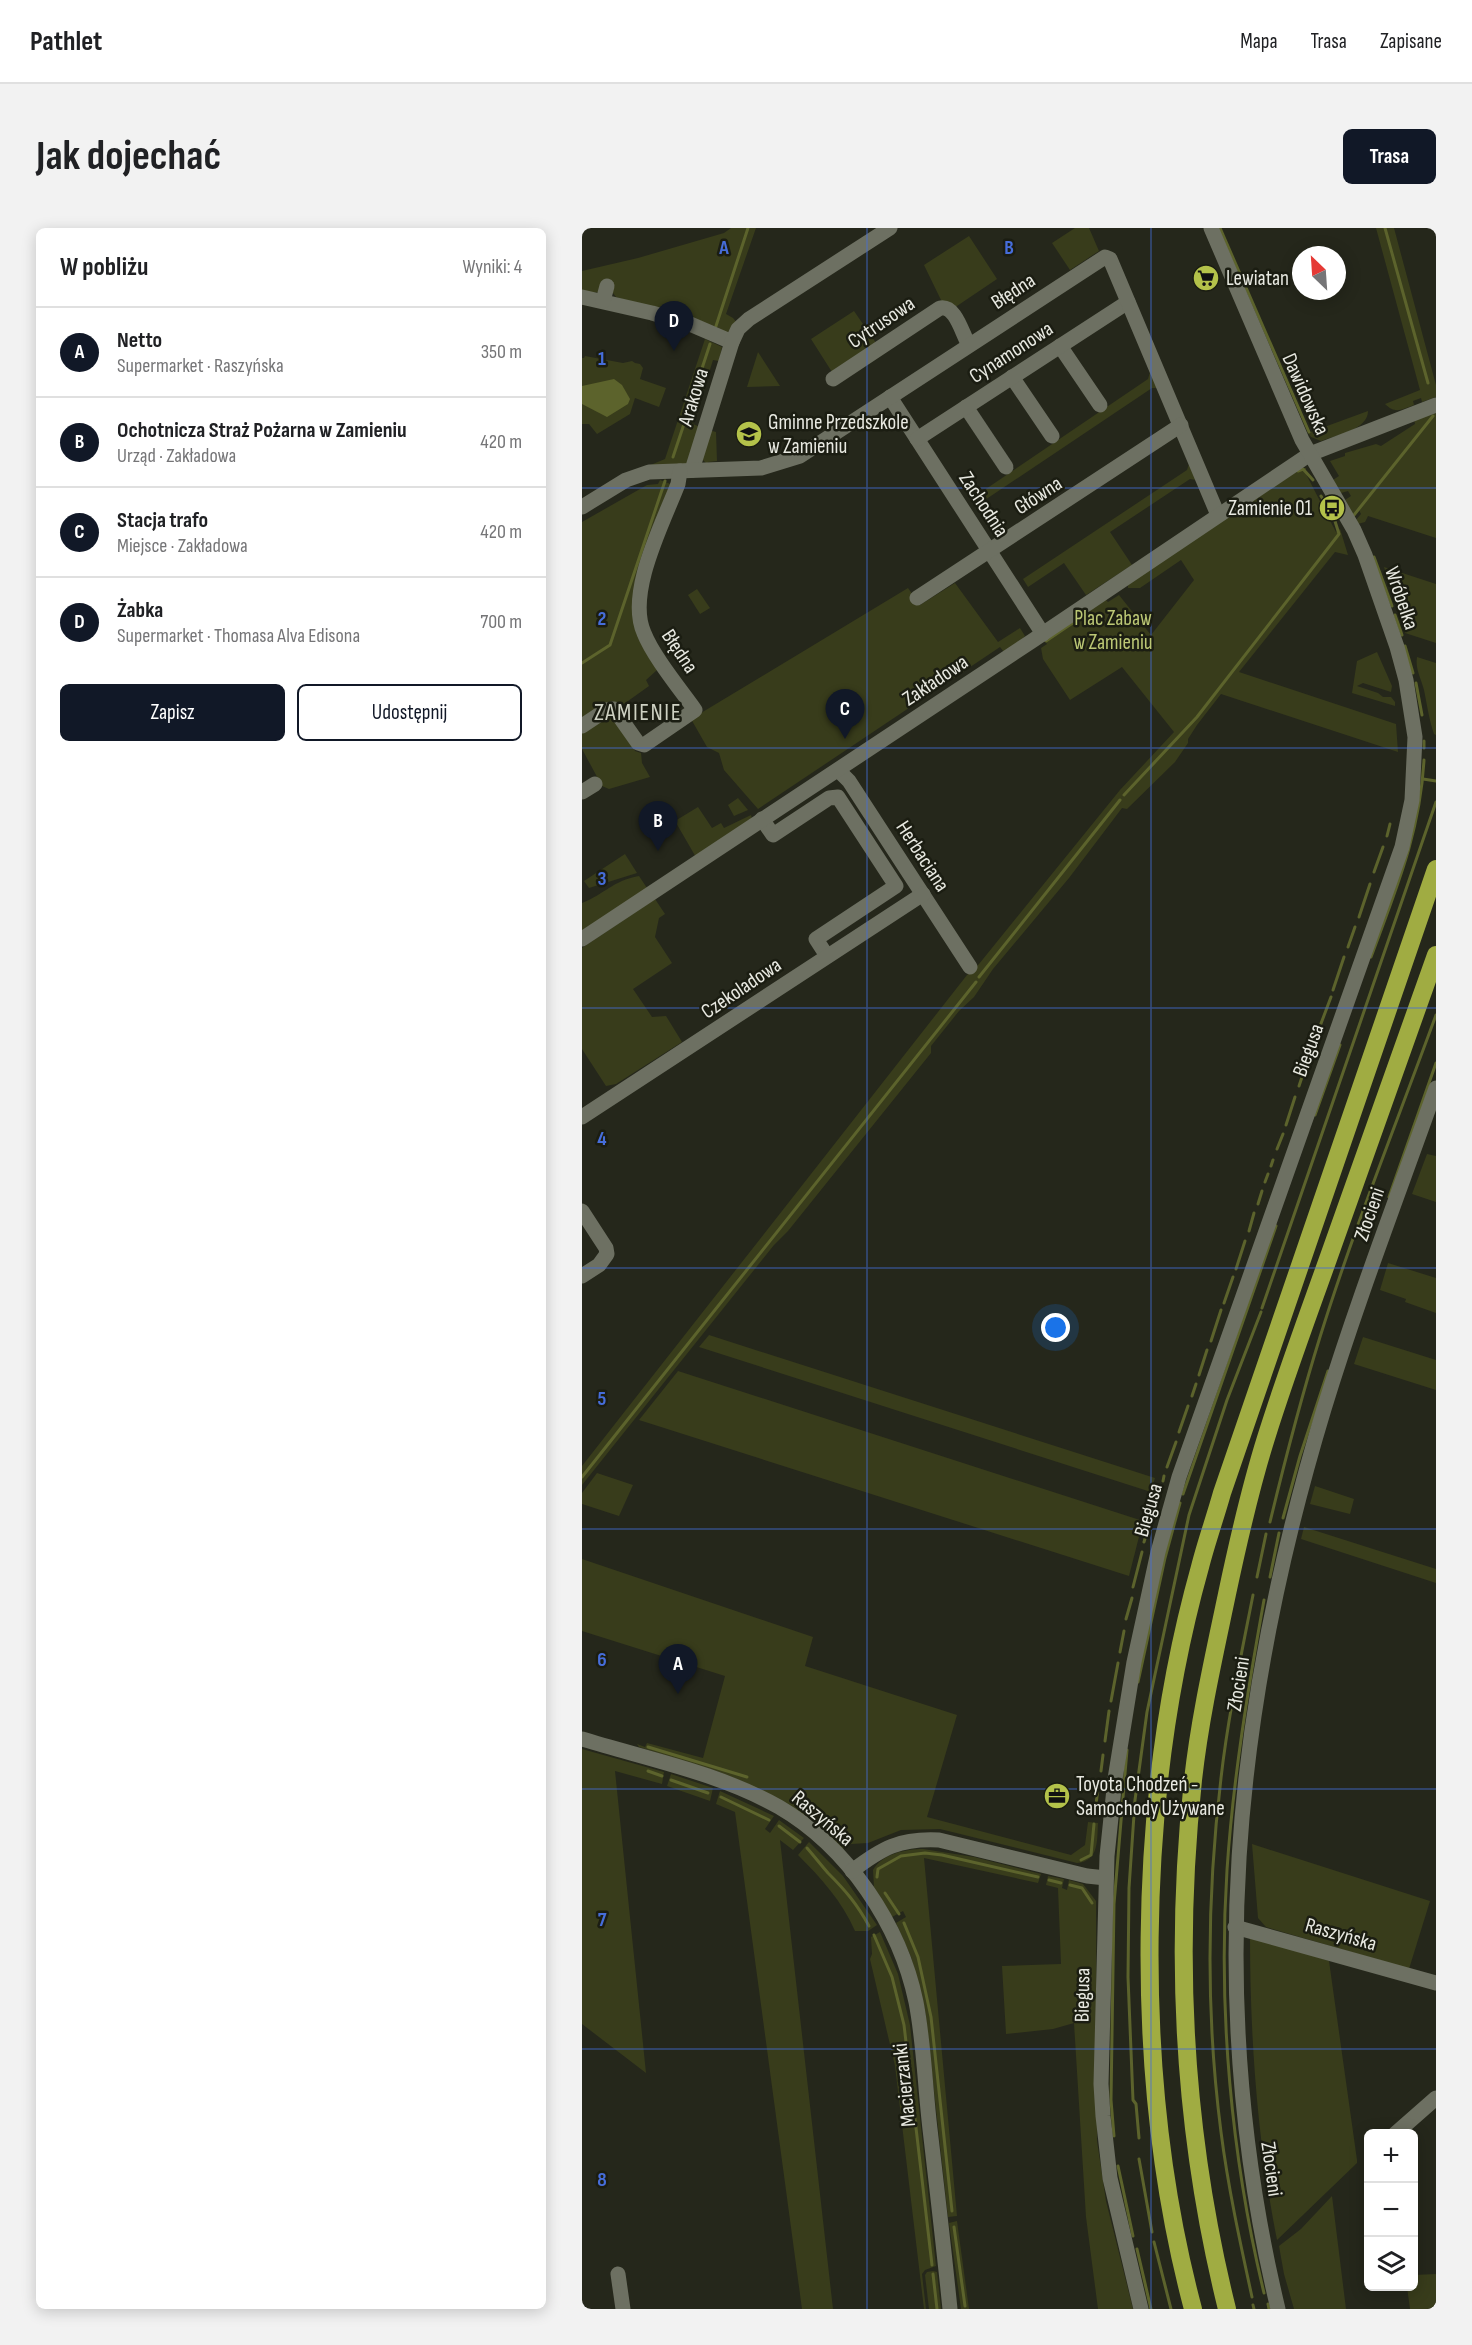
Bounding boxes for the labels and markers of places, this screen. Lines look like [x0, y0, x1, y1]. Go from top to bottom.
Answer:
supermarket icon: Lewiatan [1191, 263, 1221, 293]
place label: Lewiatan [1226, 266, 1289, 291]
pin: D [654, 302, 694, 351]
place label: Gminne Przedszkole w Zamieniu [768, 410, 909, 459]
school or university icon: Gminne Przedszkole w Zamieniu [734, 419, 764, 449]
bus stop icon: Zamienie 01 [1317, 493, 1347, 523]
place label: Zamienie 01 [1228, 496, 1313, 521]
pin: C [826, 690, 864, 739]
pin: B [638, 802, 678, 851]
pin: A [658, 1644, 698, 1694]
place label: Toyota Chodzeń - Samochody Używane [1076, 1772, 1225, 1821]
office icon: Toyota Chodzeń - Samochody Używane [1042, 1781, 1072, 1811]

